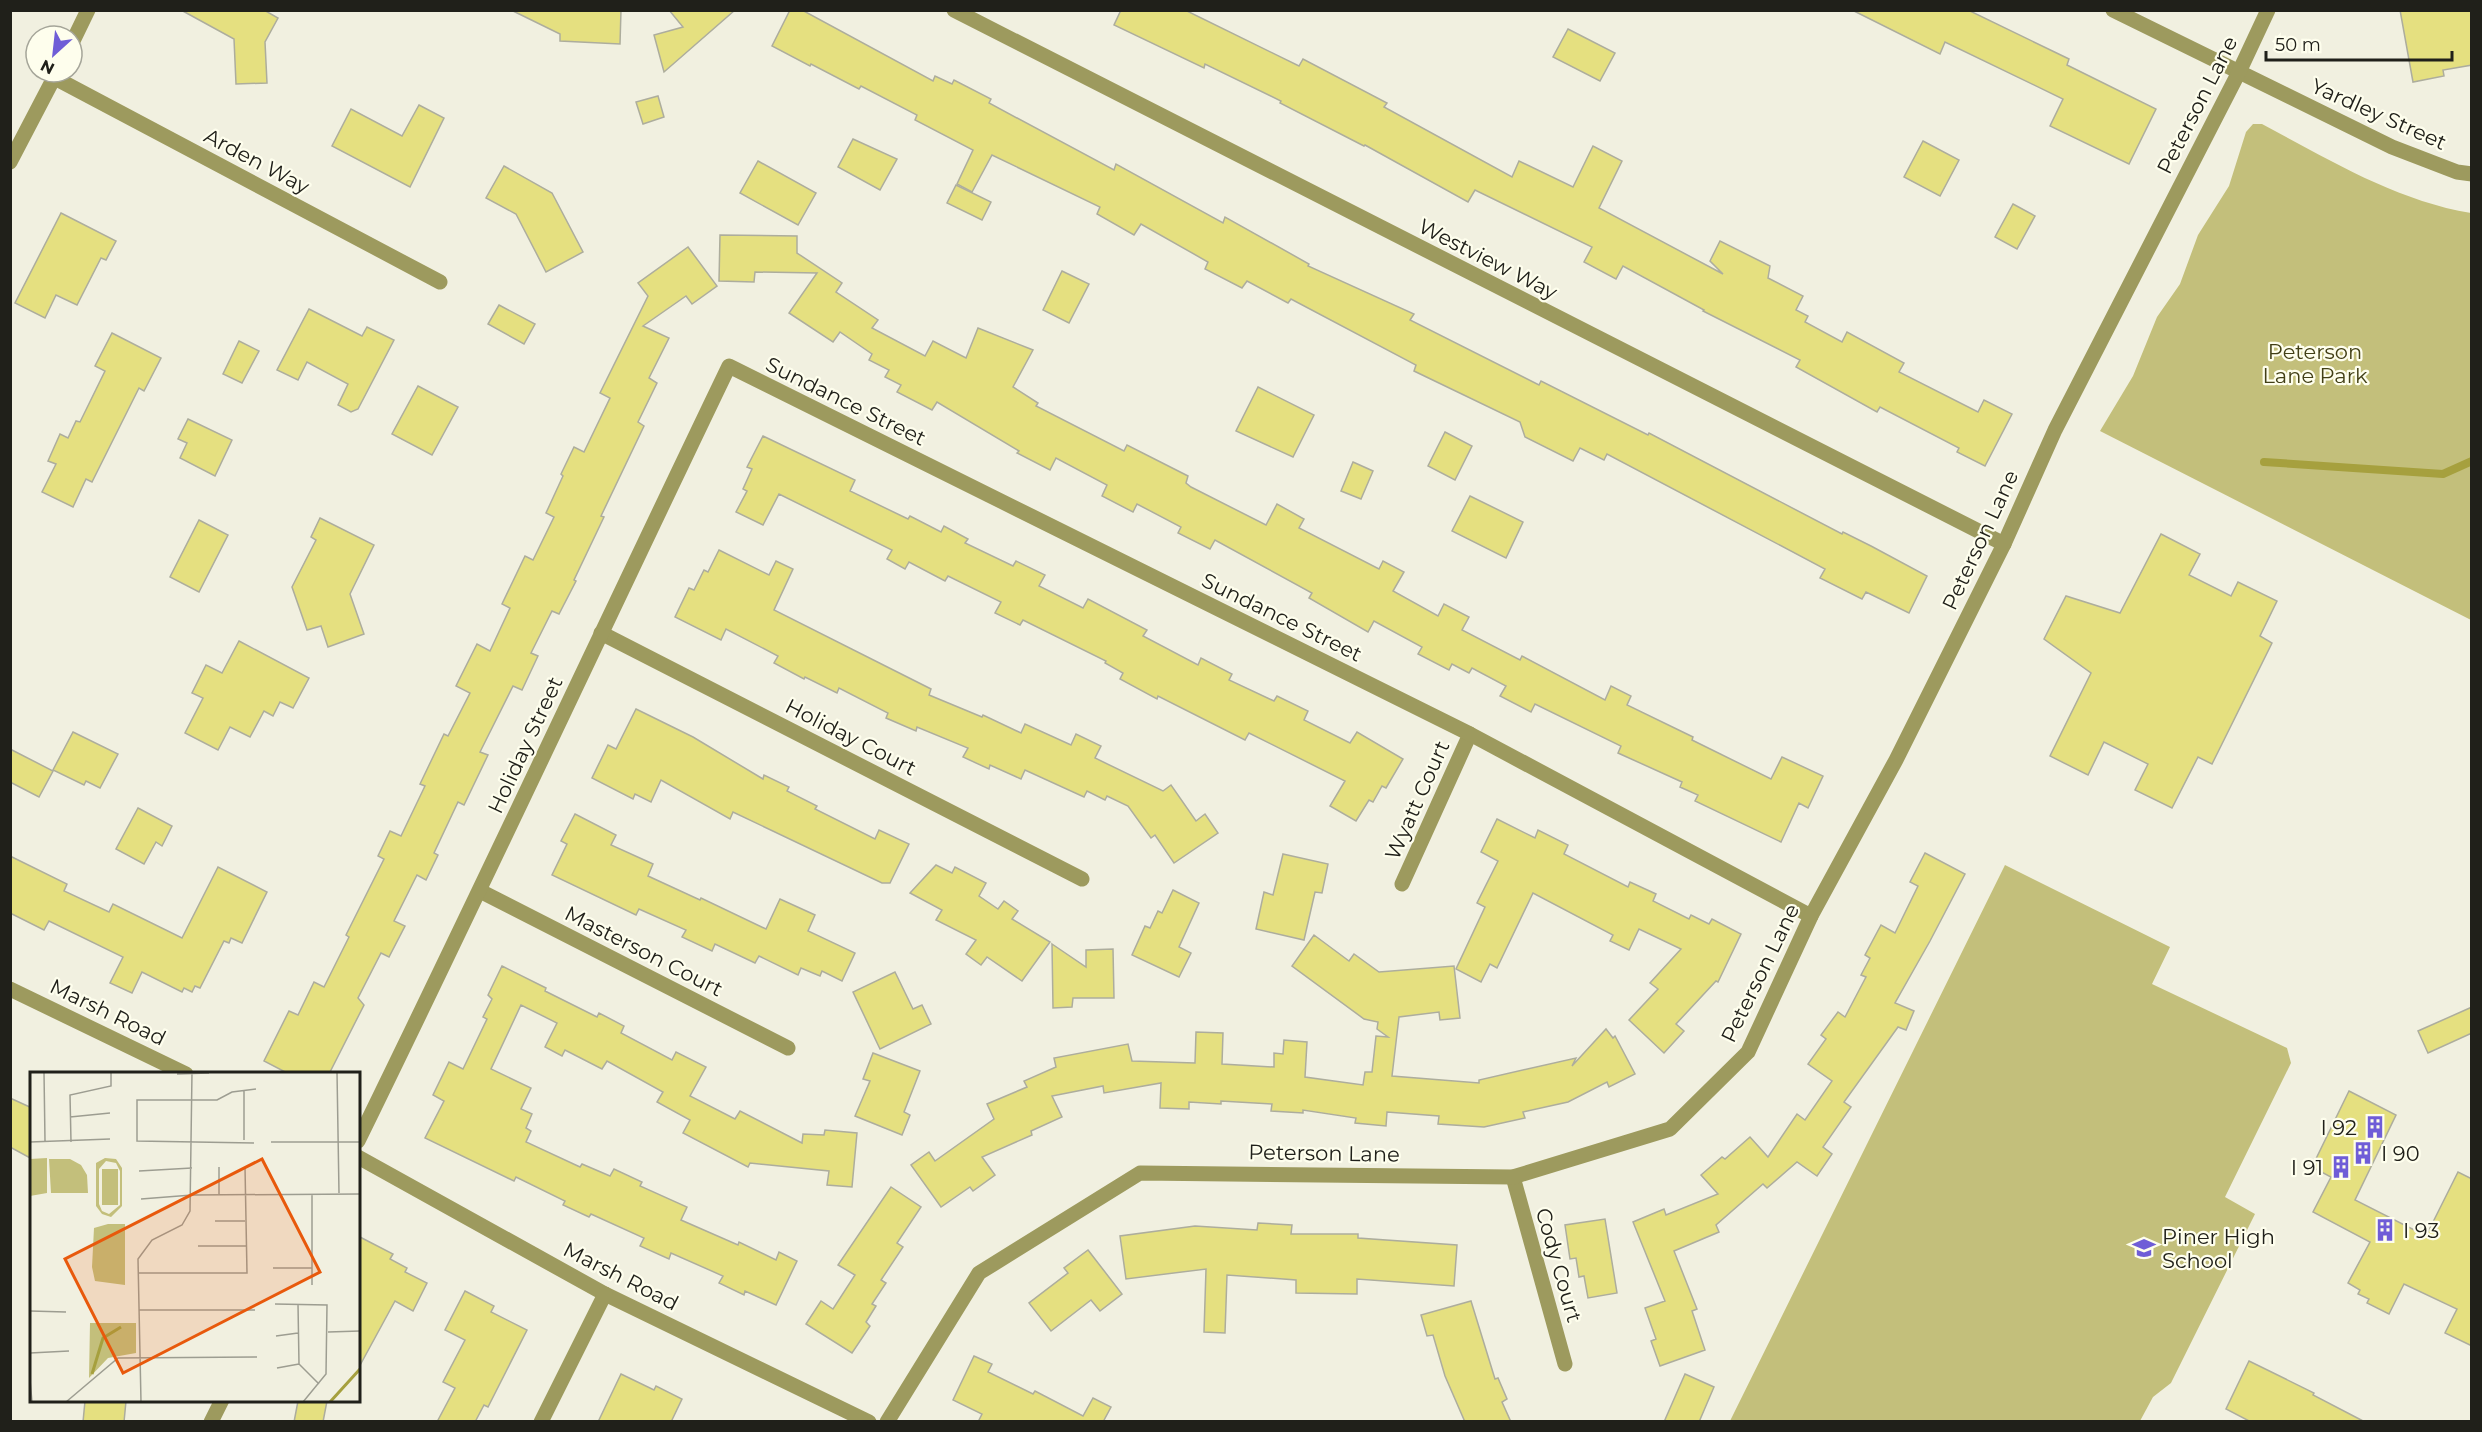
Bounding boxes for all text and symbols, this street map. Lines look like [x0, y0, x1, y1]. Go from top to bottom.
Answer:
north arrow [24, 24, 84, 84]
scale bar [2266, 24, 2452, 62]
street label: Peterson Lane [2151, 32, 2243, 178]
text: 50 m [2275, 34, 2321, 56]
text: N [37, 56, 57, 78]
street label: Yardley Street [2308, 73, 2450, 155]
street label: Arden Way [200, 123, 314, 199]
street label: Westview Way [1414, 213, 1562, 305]
park label: Peterson Lane Park [2262, 339, 2368, 388]
street label: Sundance Street [762, 351, 930, 451]
street label: Peterson Lane [1937, 466, 2023, 614]
street label: Sundance Street [1198, 567, 1366, 667]
street label: Holiday Street [482, 673, 568, 817]
street label: Holiday Court [781, 693, 921, 781]
street label: Wyatt Court [1380, 736, 1454, 864]
street label: Peterson Lane [1716, 899, 1804, 1047]
street label: Masterson Court [561, 900, 727, 1002]
street label: Marsh Road [46, 973, 170, 1051]
inset map [30, 1072, 360, 1402]
building icon: I 92 [2362, 1114, 2388, 1140]
place label: I 92 [2320, 1115, 2357, 1140]
street label: Peterson Lane [1248, 1139, 1400, 1167]
building icon: I 90 [2350, 1140, 2376, 1166]
place label: I 90 [2381, 1141, 2420, 1166]
building icon: I 91 [2328, 1154, 2354, 1180]
place label: I 91 [2291, 1155, 2323, 1180]
street label: Cody Court [1531, 1205, 1587, 1325]
building icon: I 93 [2372, 1217, 2398, 1243]
place label: I 93 [2403, 1218, 2439, 1243]
place label: Piner High School [2162, 1224, 2275, 1273]
school or university icon: Piner High School [2131, 1235, 2157, 1261]
street label: Marsh Road [559, 1236, 683, 1316]

